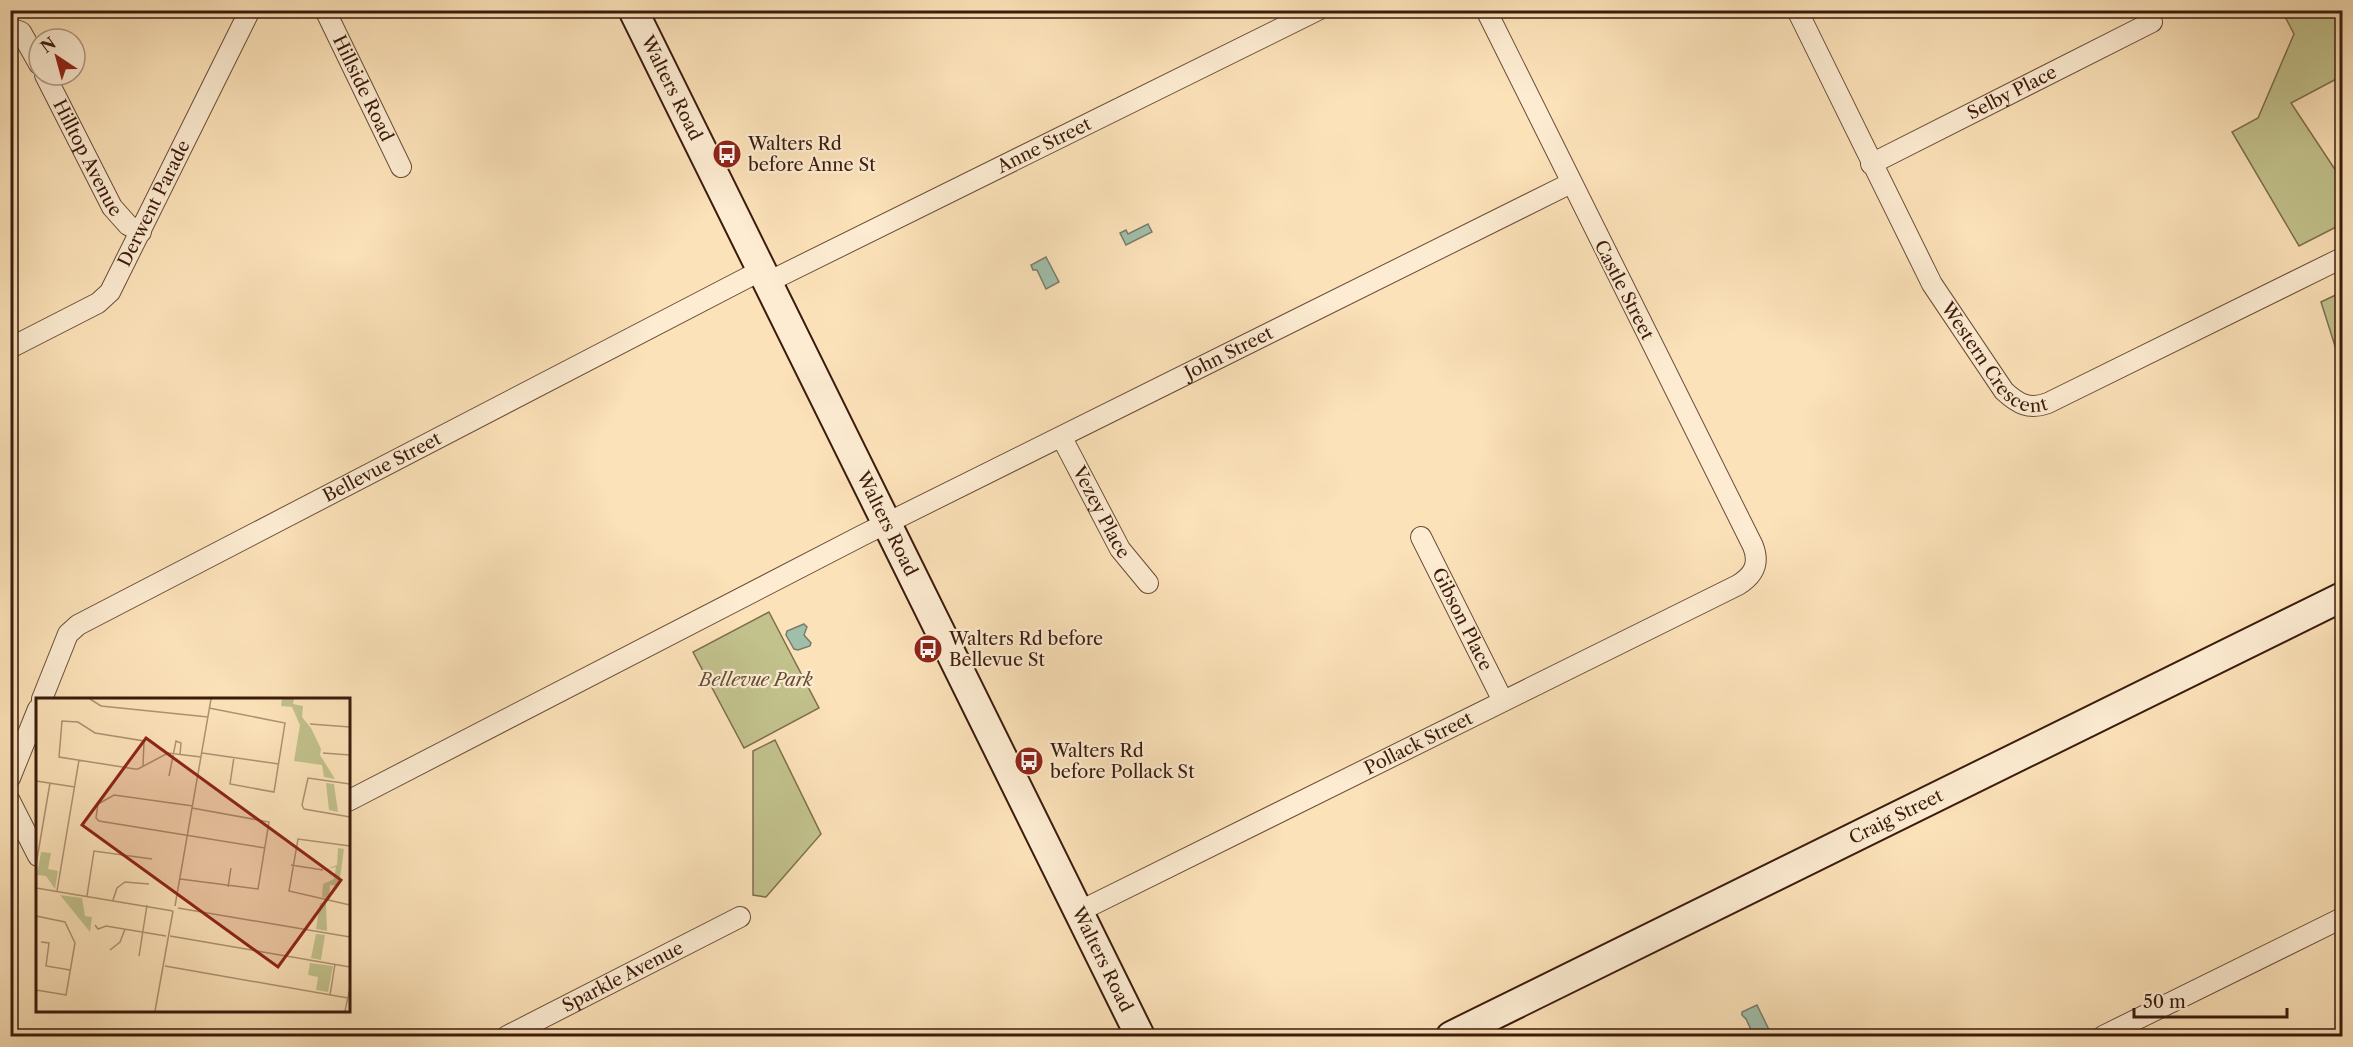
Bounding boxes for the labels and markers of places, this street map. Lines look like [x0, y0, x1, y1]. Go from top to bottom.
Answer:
place label: Walters Rd before Anne St [747, 133, 876, 176]
bus stop icon: Walters Rd before Anne St [711, 138, 743, 170]
place label: Walters Rd before Bellevue St [948, 628, 1103, 671]
bus stop icon: Walters Rd before Bellevue St [912, 633, 944, 665]
place label: Walters Rd before Pollack St [1049, 740, 1195, 783]
bus stop icon: Walters Rd before Pollack St [1013, 745, 1045, 777]

